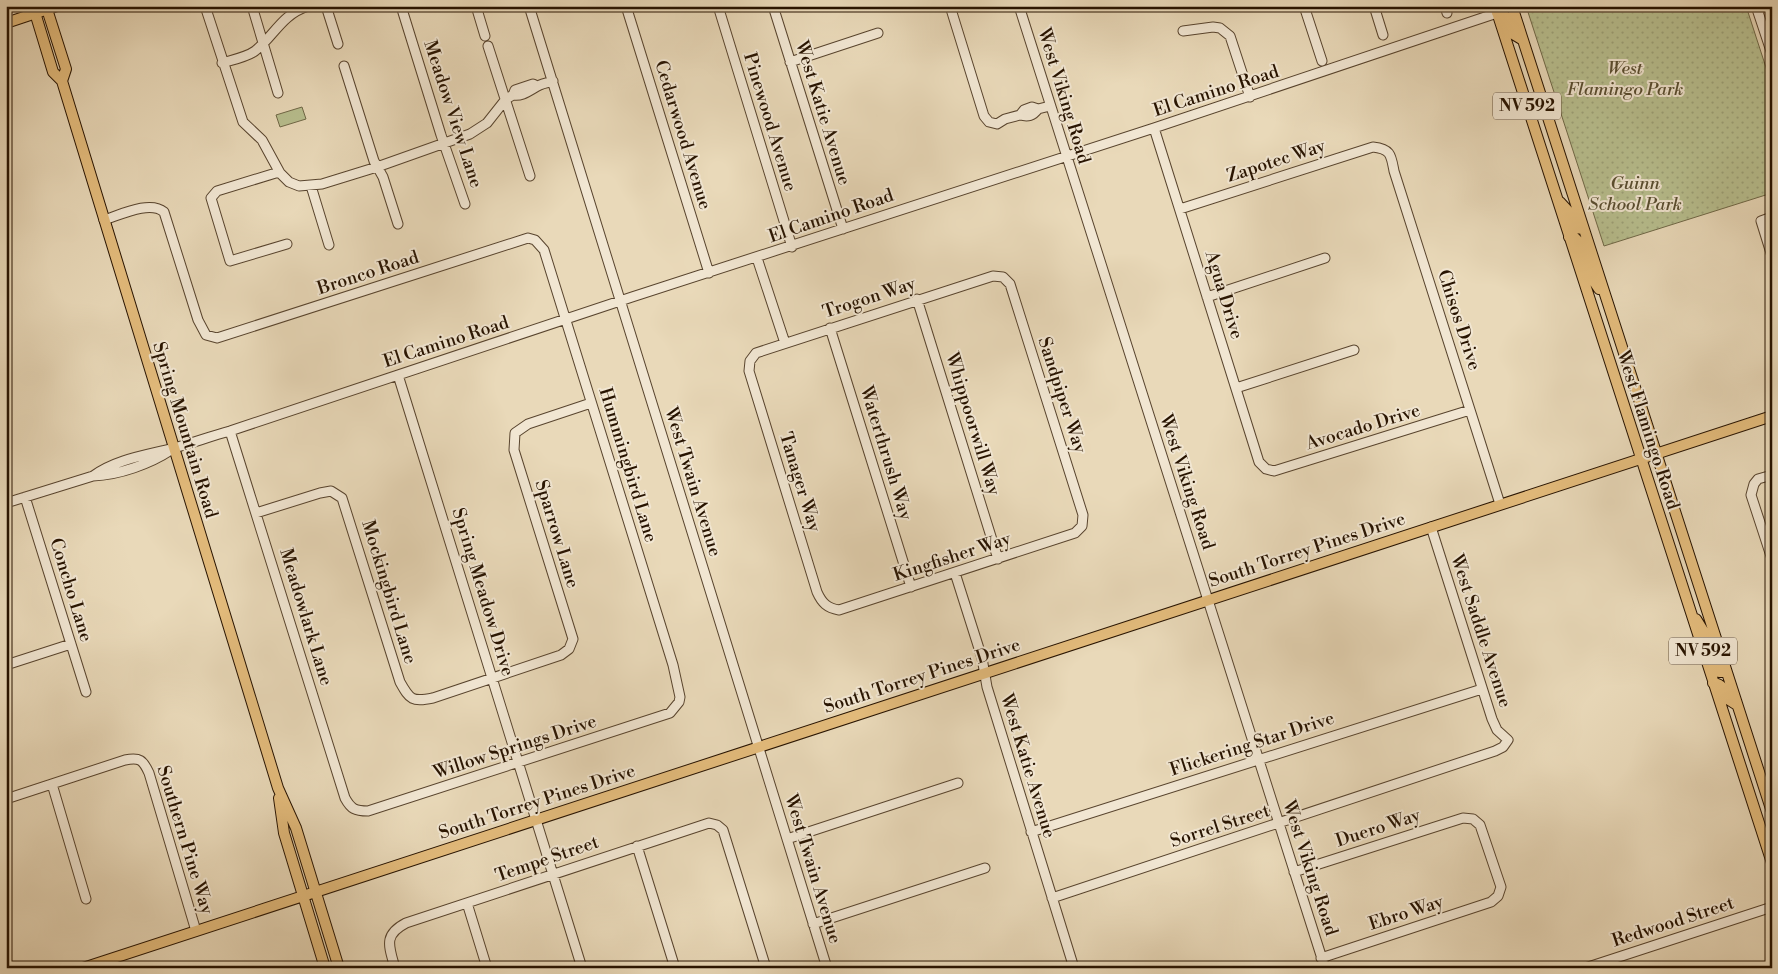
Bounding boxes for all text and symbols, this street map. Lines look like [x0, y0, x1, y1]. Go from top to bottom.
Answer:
street label: West Viking Road [1032, 24, 1096, 168]
street label: Meadow View Lane [418, 37, 488, 191]
street label: West Katie Avenue [790, 37, 856, 188]
street label: Pinewood Avenue [738, 50, 802, 194]
park label: West Flamingo Park [1567, 57, 1683, 101]
street label: Cedarwood Avenue [649, 58, 717, 212]
street label: El Camino Road [1150, 60, 1283, 122]
road number: NV 592 [1493, 92, 1561, 120]
street label: Zapotec Way [1224, 134, 1328, 188]
park label: Guinn School Park [1588, 172, 1682, 216]
street label: El Camino Road [765, 184, 897, 248]
street label: Bronco Road [313, 245, 423, 301]
street label: Agua Drive [1199, 247, 1248, 342]
street label: Chisos Drive [1432, 267, 1486, 373]
street label: Trogon Way [820, 272, 919, 324]
street label: El Camino Road [380, 311, 513, 373]
street label: Sandpiper Way [1032, 334, 1092, 456]
street label: Spring Mountain Road [147, 339, 223, 522]
street label: West Flamingo Road [1611, 347, 1685, 513]
street label: Whippoorwill Way [940, 349, 1006, 498]
street label: Waterthrush Way [854, 382, 917, 523]
street label: Hummingbird Lane [593, 385, 663, 545]
street label: Avocado Drive [1302, 399, 1423, 456]
street label: West Twain Avenue [659, 404, 727, 559]
street label: West Viking Road [1154, 410, 1220, 553]
street label: Tanager Way [774, 429, 826, 535]
street label: Sparrow Lane [530, 477, 584, 591]
street label: Spring Meadow Drive [446, 505, 520, 679]
street label: South Torrey Pines Drive [1206, 507, 1408, 593]
street label: Mockingbird Lane [356, 517, 422, 667]
street label: Kingfisher Way [890, 527, 1014, 587]
street label: Concho Lane [44, 535, 98, 645]
street label: Meadowlark Lane [274, 546, 338, 688]
street label: West Saddle Avenue [1445, 551, 1517, 711]
street label: South Torrey Pines Drive [821, 633, 1023, 719]
road number: NV 592 [1669, 637, 1737, 664]
street label: West Katie Avenue [995, 690, 1061, 841]
street label: Flickering Star Drive [1167, 707, 1337, 781]
street label: Willow Springs Drive [429, 710, 600, 785]
street label: South Torrey Pines Drive [436, 759, 638, 845]
street label: Southern Pine Way [151, 763, 219, 917]
street label: West Twain Avenue [779, 791, 847, 946]
street label: West Viking Road [1277, 796, 1343, 939]
street label: Sorrel Street [1167, 799, 1273, 853]
street label: Duero Way [1333, 803, 1423, 852]
street label: Tempe Street [492, 830, 602, 887]
street label: Ebro Way [1366, 890, 1446, 936]
street label: Redwood Street [1609, 891, 1738, 953]

